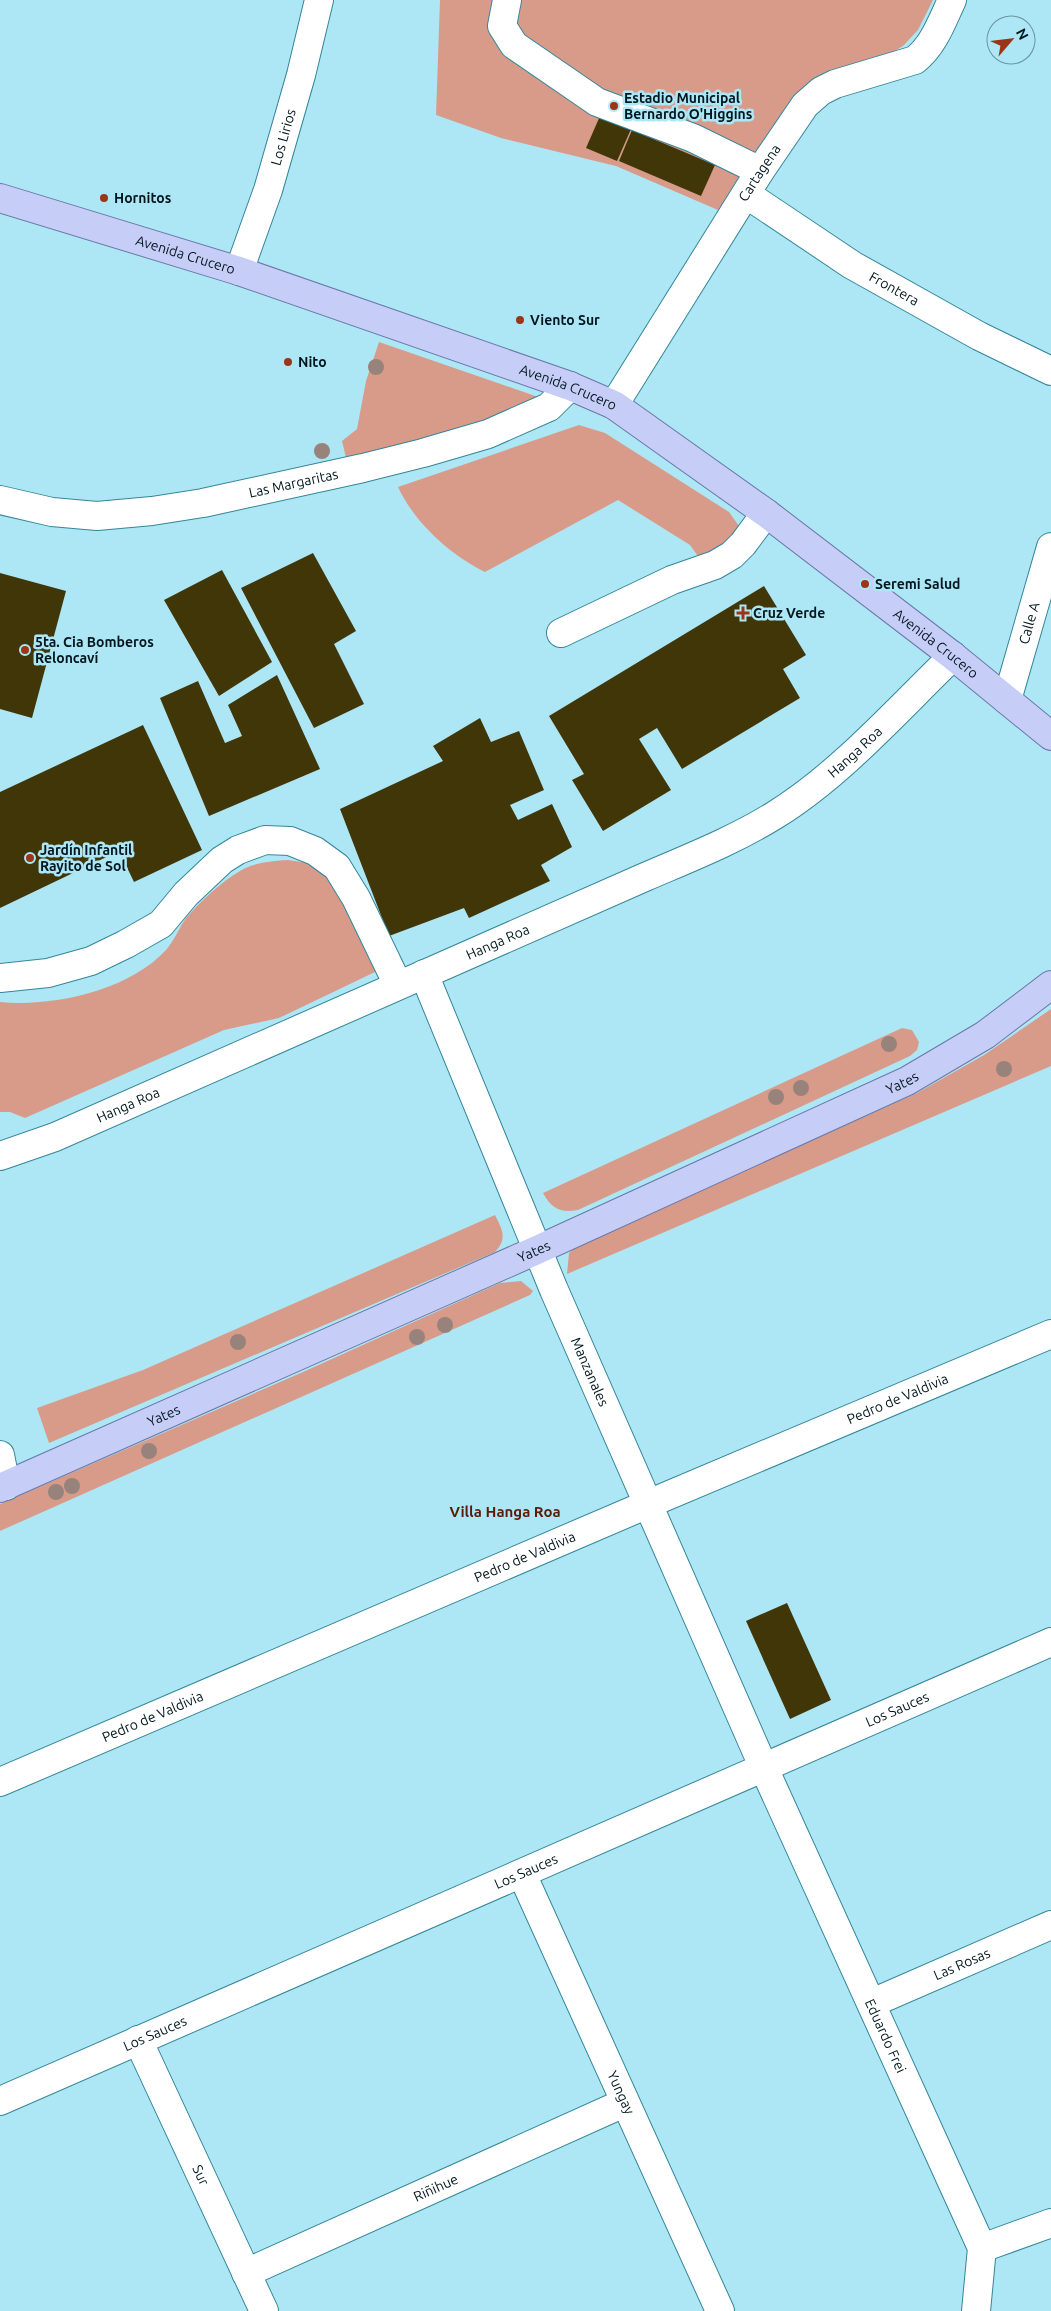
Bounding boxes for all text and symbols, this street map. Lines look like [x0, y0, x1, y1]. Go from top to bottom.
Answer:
north arrow [986, 15, 1036, 65]
text: N [1013, 26, 1032, 42]
place label: Estadio Municipal Bernardo O'Higgins [624, 90, 753, 122]
marker: Estadio Municipal Bernardo O'Higgins [608, 100, 620, 112]
street label: Los Lirios [267, 107, 299, 167]
street label: Cartagena [735, 141, 784, 204]
place label: Hornitos [114, 190, 172, 206]
marker: Hornitos [98, 192, 110, 204]
street label: Avenida Crucero [134, 232, 237, 277]
street label: Frontera [867, 268, 922, 309]
place label: Viento Sur [530, 312, 600, 328]
marker: Viento Sur [514, 314, 526, 326]
place label: Nito [298, 354, 327, 370]
marker: Nito [282, 356, 294, 368]
street label: Avenida Crucero [517, 361, 619, 413]
street label: Las Margaritas [247, 466, 340, 501]
place label: Seremi Salud [875, 576, 961, 592]
marker: Seremi Salud [859, 578, 871, 590]
street label: Calle A [1015, 600, 1043, 646]
place label: Cruz Verde [753, 605, 825, 621]
street label: Avenida Crucero [890, 606, 982, 681]
marker: Cruz Verde [737, 607, 749, 619]
place label: 5ta. Cia Bomberos Reloncaví [35, 634, 154, 666]
marker: 5ta. Cia Bomberos Reloncaví [19, 644, 31, 656]
street label: Hanga Roa [825, 723, 885, 781]
place label: Jardín Infantil Rayito de Sol [40, 842, 132, 874]
marker: Jardín Infantil Rayito de Sol [24, 852, 36, 864]
street label: Hanga Roa [464, 921, 532, 963]
street label: Yates [883, 1068, 921, 1098]
street label: Hanga Roa [94, 1084, 162, 1126]
street label: Yates [515, 1237, 553, 1266]
street label: Manzanales [568, 1335, 612, 1409]
street label: Pedro de Valdivia [845, 1370, 951, 1427]
street label: Yates [145, 1401, 182, 1430]
district label: Villa Hanga Roa [449, 1503, 561, 1520]
street label: Pedro de Valdivia [472, 1528, 578, 1586]
street label: Pedro de Valdivia [100, 1688, 206, 1745]
street label: Los Sauces [863, 1688, 931, 1730]
street label: Los Sauces [492, 1850, 560, 1892]
street label: Las Rosas [931, 1945, 992, 1983]
street label: Eduardo Frei [862, 1996, 909, 2075]
street label: Los Sauces [121, 2013, 189, 2054]
street label: Yungay [604, 2068, 638, 2117]
street label: Sur [189, 2162, 213, 2188]
street label: Riñihue [411, 2171, 461, 2205]

